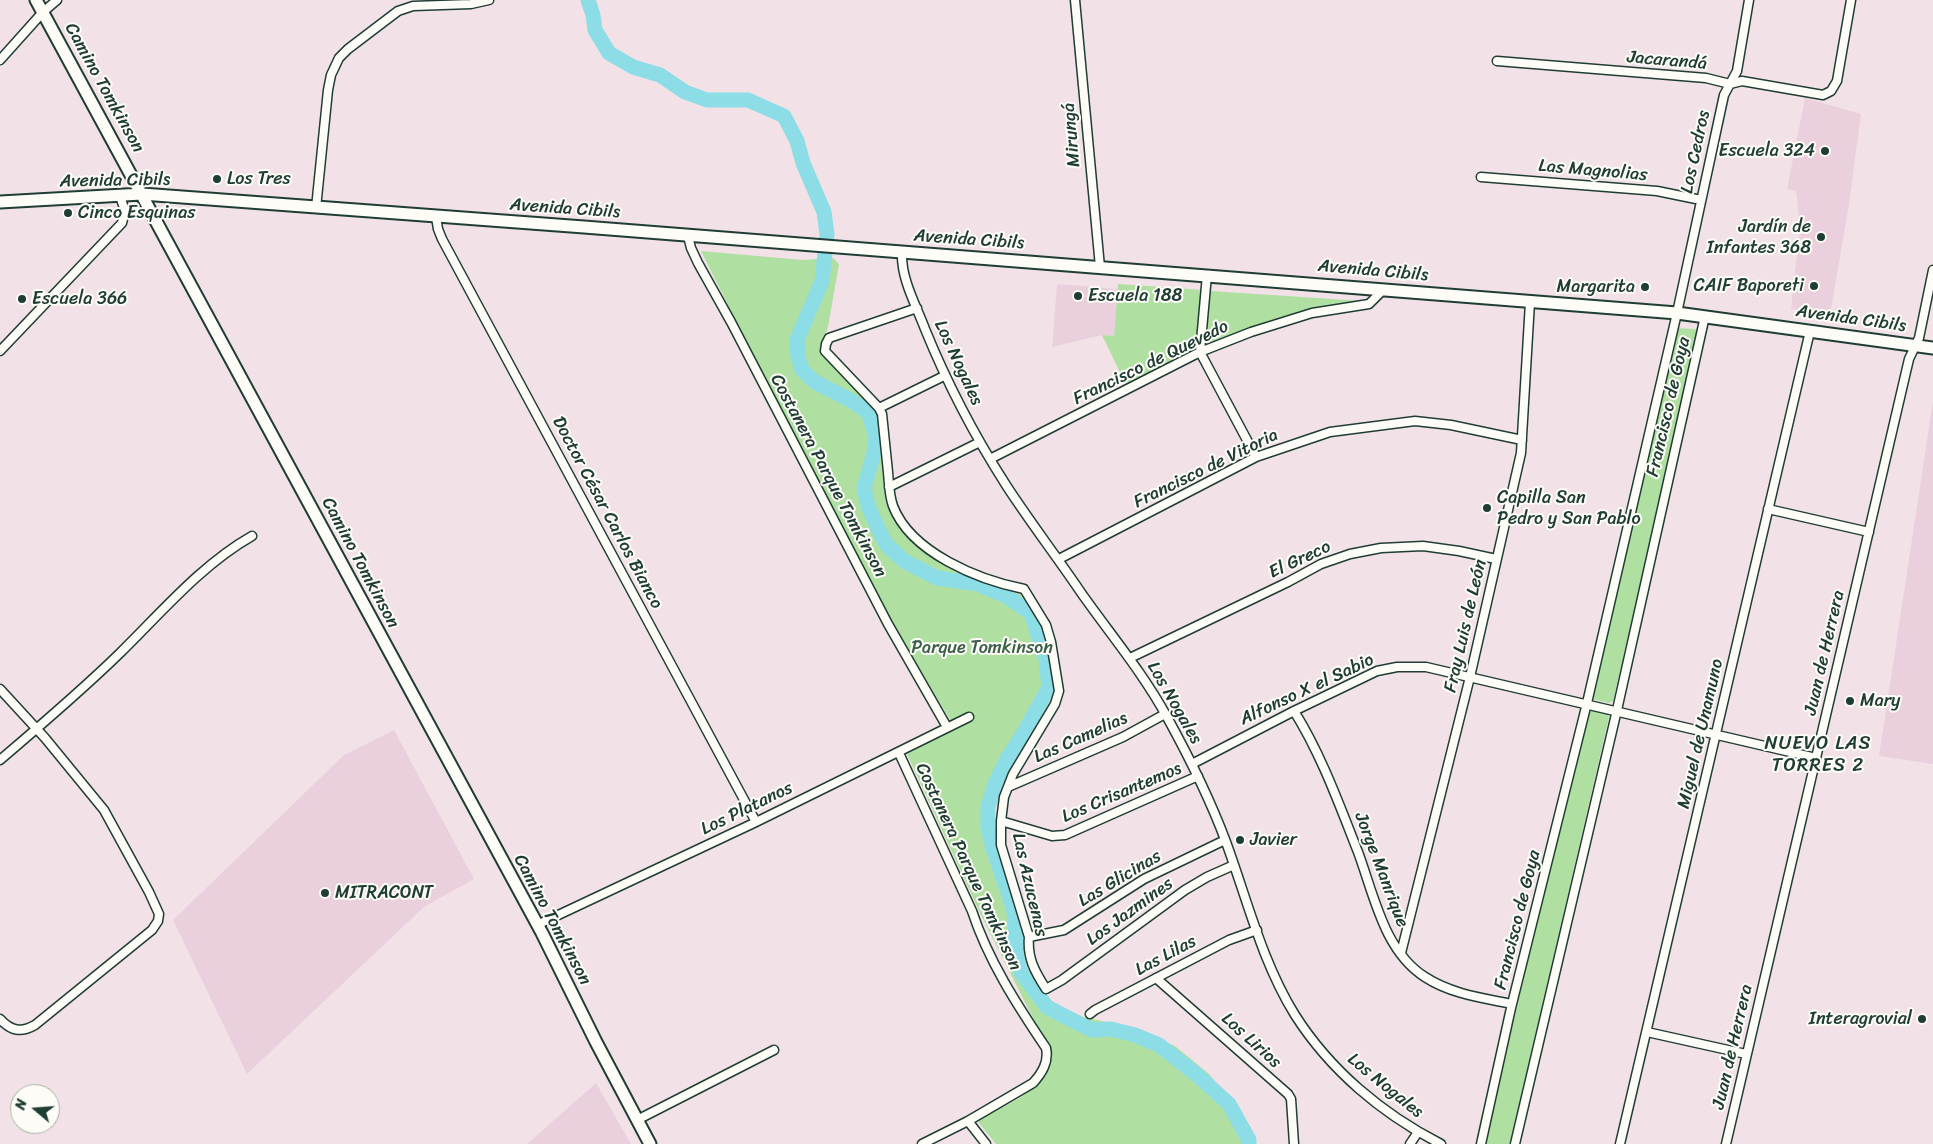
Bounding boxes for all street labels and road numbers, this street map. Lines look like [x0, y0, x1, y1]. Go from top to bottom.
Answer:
street label: Camino Tomkinson [59, 19, 149, 157]
street label: Jacarandá [1626, 47, 1708, 75]
street label: Mirungá [1058, 102, 1086, 168]
street label: Los Cedros [1677, 109, 1715, 195]
street label: Las Magnolias [1538, 155, 1648, 187]
street label: Avenida Cibils [59, 169, 171, 193]
street label: Avenida Cibils [509, 194, 621, 224]
street label: Avenida Cibils [913, 225, 1025, 255]
street label: Avenida Cibils [1317, 255, 1429, 287]
street label: Avenida Cibils [1795, 301, 1907, 337]
street label: Francisco de Quevedo [1070, 316, 1232, 410]
street label: Los Nogales [929, 317, 987, 409]
street label: Francisco de Goya [1642, 335, 1696, 479]
street label: Costanera Parque Tomkinson [765, 371, 891, 581]
street label: Doctor César Carlos Bianco [547, 413, 667, 613]
street label: Francisco de Vitoria [1130, 425, 1282, 513]
street label: Camino Tomkinson [316, 494, 404, 632]
street label: El Greco [1266, 536, 1334, 584]
street label: Fray Luis de León [1440, 557, 1492, 695]
street label: Juan de Herrera [1800, 589, 1850, 717]
street label: Alfonso X el Sabio [1237, 649, 1377, 731]
street label: Miguel de Unamuno [1673, 657, 1729, 811]
street label: Los Nogales [1142, 658, 1206, 748]
street label: Las Camelias [1031, 708, 1131, 768]
street label: Los Crisantemos [1059, 758, 1185, 828]
street label: Costanera Parque Tomkinson [910, 760, 1026, 974]
street label: Los Platanos [698, 778, 796, 840]
street label: Jorge Manrique [1349, 809, 1413, 931]
street label: Las Azucenas [1007, 831, 1051, 939]
street label: Las Glicinas [1075, 846, 1165, 912]
street label: Francisco de Goya [1490, 848, 1546, 992]
street label: Camino Tomkinson [508, 851, 596, 989]
street label: Los Jazmines [1082, 873, 1178, 951]
street label: Las Lilas [1132, 931, 1200, 981]
street label: Juan de Herrera [1708, 983, 1758, 1111]
street label: Los Lirios [1217, 1008, 1285, 1074]
street label: Los Nogales [1343, 1049, 1427, 1123]

